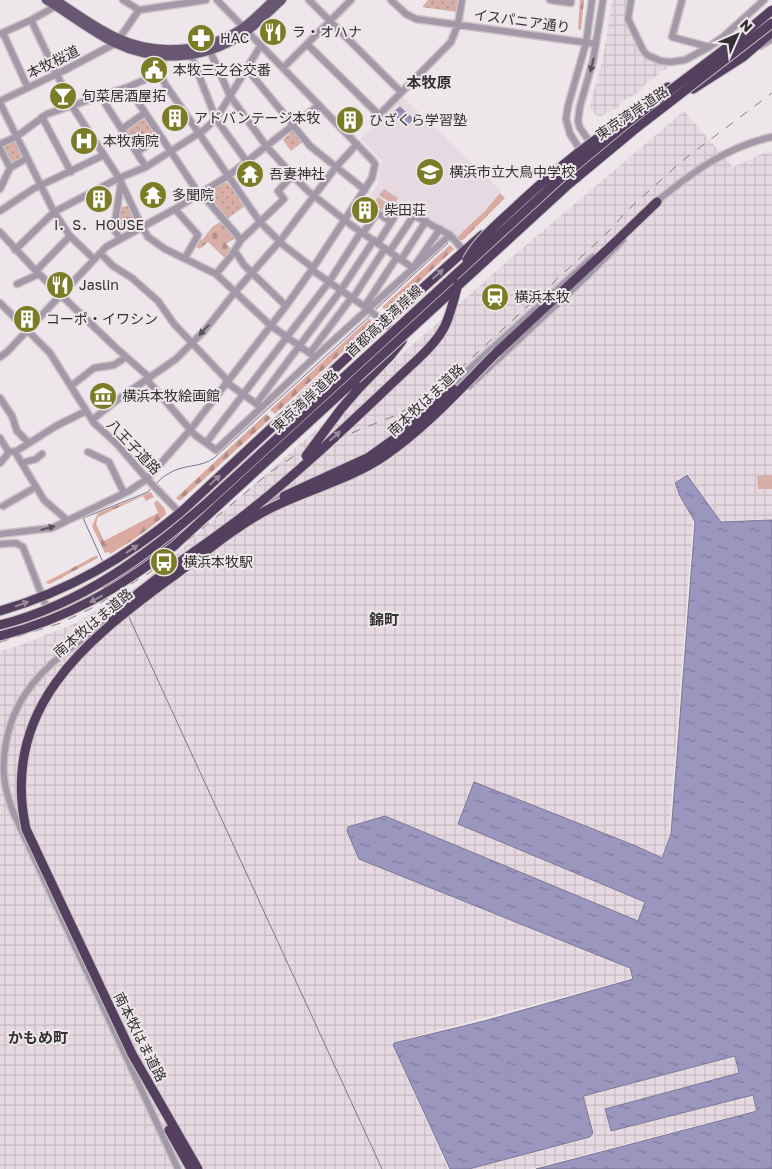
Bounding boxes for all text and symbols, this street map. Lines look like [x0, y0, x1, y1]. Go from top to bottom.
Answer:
street label: イスパニア通り [473, 5, 572, 36]
north arrow [712, 10, 762, 60]
text: N [737, 16, 756, 35]
restaurant icon: ラ・オハナ [258, 17, 288, 47]
pharmacy icon: HAC [186, 23, 216, 53]
place label: ラ・オハナ [292, 23, 362, 40]
place label: HAC [220, 29, 249, 46]
street label: 本牧桜道 [24, 42, 82, 81]
public building icon: 本牧三之谷交番 [139, 55, 169, 85]
one-way arrow [588, 58, 596, 73]
place label: 本牧三之谷交番 [173, 61, 271, 78]
district label: 本牧原 [406, 73, 452, 91]
bar icon: 旬菜居酒屋拓 [48, 81, 78, 111]
street label: 東京湾岸道路 [592, 82, 671, 143]
place label: 旬菜居酒屋拓 [82, 87, 166, 104]
building icon: アドバンテージ本牧 [160, 103, 190, 133]
building icon: ひざくら学習塾 [335, 105, 365, 135]
place label: アドバンテージ本牧 [194, 109, 320, 126]
place label: ひざくら学習塾 [369, 111, 467, 128]
hospital icon: 本牧病院 [69, 126, 99, 156]
place label: 本牧病院 [103, 132, 159, 149]
school or university icon: 横浜市立大鳥中学校 [415, 157, 445, 187]
temple icon: 吾妻神社 [235, 159, 265, 189]
place label: 横浜市立大鳥中学校 [449, 163, 575, 180]
place label: 吾妻神社 [269, 165, 325, 182]
temple icon: 多聞院 [138, 180, 168, 210]
building icon: I．S．HOUSE [84, 184, 114, 214]
place label: 多聞院 [172, 186, 214, 203]
building icon: 柴田荘 [350, 195, 380, 225]
place label: 柴田荘 [384, 201, 426, 218]
place label: I．S．HOUSE [54, 216, 144, 233]
one-way arrow [431, 269, 444, 280]
restaurant icon: Jaslin [45, 270, 75, 300]
place label: Jaslin [79, 276, 119, 293]
street label: 首都高速湾岸線 [342, 281, 425, 360]
station icon: 横浜本牧 [480, 282, 510, 312]
place label: 横浜本牧 [514, 288, 570, 305]
building icon: コーポ・イワシン [12, 304, 42, 334]
place label: コーポ・イワシン [46, 310, 158, 327]
one-way arrow [198, 324, 210, 336]
street label: 南本牧はま道路 [384, 360, 467, 439]
street label: 東京湾岸道路 [268, 366, 341, 435]
museum icon: 横浜本牧絵画館 [88, 381, 118, 411]
place label: 横浜本牧絵画館 [122, 387, 220, 404]
street label: 八王子道路 [104, 416, 165, 478]
one-way arrow [328, 430, 340, 442]
one-way arrow [209, 474, 221, 486]
one-way arrow [41, 524, 56, 532]
one-way arrow [125, 545, 139, 554]
bus stop icon: 横浜本牧駅 [149, 547, 179, 577]
place label: 横浜本牧駅 [183, 553, 253, 570]
street label: 南本牧はま道路 [50, 585, 136, 661]
one-way arrow [89, 595, 104, 603]
one-way arrow [14, 600, 29, 607]
district label: 錦町 [369, 610, 399, 628]
street label: 南本牧はま道路 [111, 989, 170, 1084]
district label: かもめ町 [8, 1028, 68, 1046]

